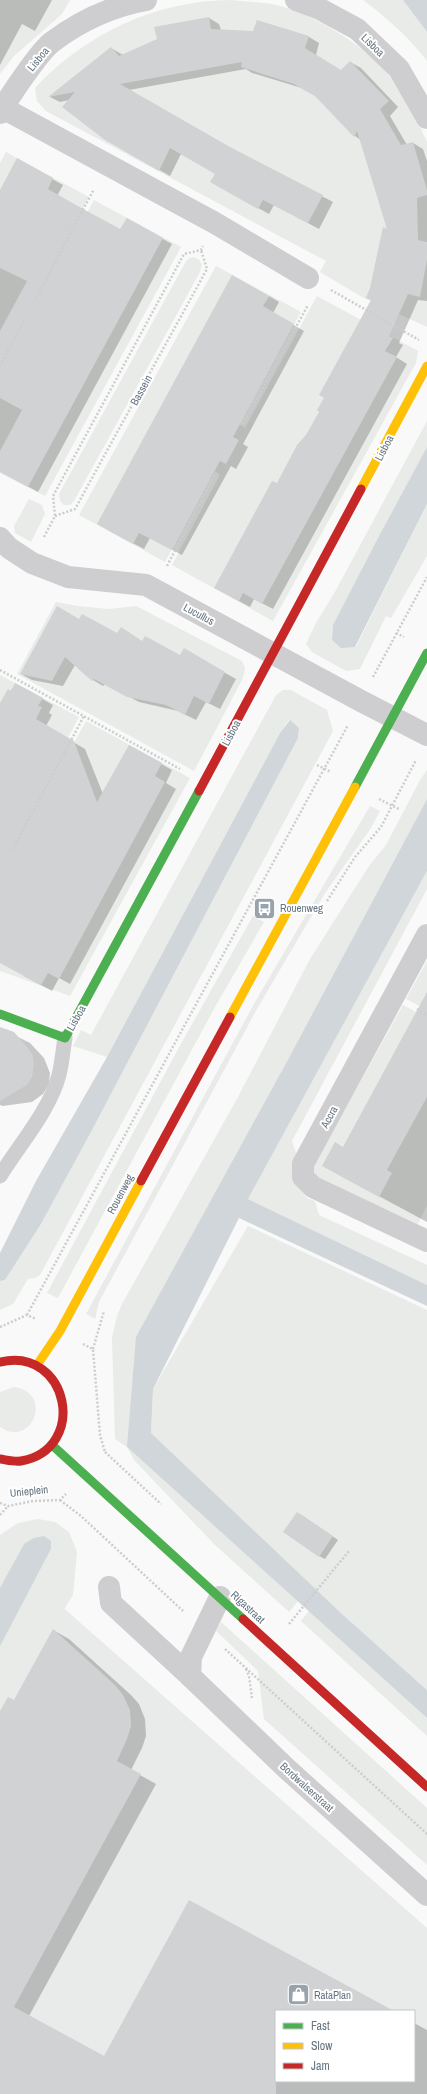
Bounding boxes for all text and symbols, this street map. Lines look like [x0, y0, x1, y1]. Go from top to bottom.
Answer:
street label: Lisboa [358, 31, 388, 59]
street label: Lisboa [24, 44, 52, 74]
street label: Bassein [127, 372, 155, 408]
street label: Lisboa [371, 433, 397, 463]
street label: Lucullus [181, 600, 217, 628]
street label: Lisboa [218, 718, 244, 748]
bus stop icon: Rouenweg [252, 895, 278, 921]
place label: Rouenweg [280, 901, 323, 915]
street label: Lisboa [63, 1003, 89, 1033]
street label: Accra [317, 1104, 341, 1131]
street label: Rouenweg [104, 1172, 136, 1216]
street label: Unieplein [9, 1482, 49, 1500]
street label: Rigastraat [228, 1588, 268, 1627]
street label: Bordwalserstraat [277, 1759, 337, 1815]
shop icon: RataPlan [285, 1982, 311, 2008]
place label: RataPlan [314, 1988, 351, 2002]
legend [275, 2010, 415, 2082]
text: Fast [311, 2018, 330, 2034]
text: Slow [311, 2038, 333, 2054]
text: Jam [311, 2058, 330, 2074]

